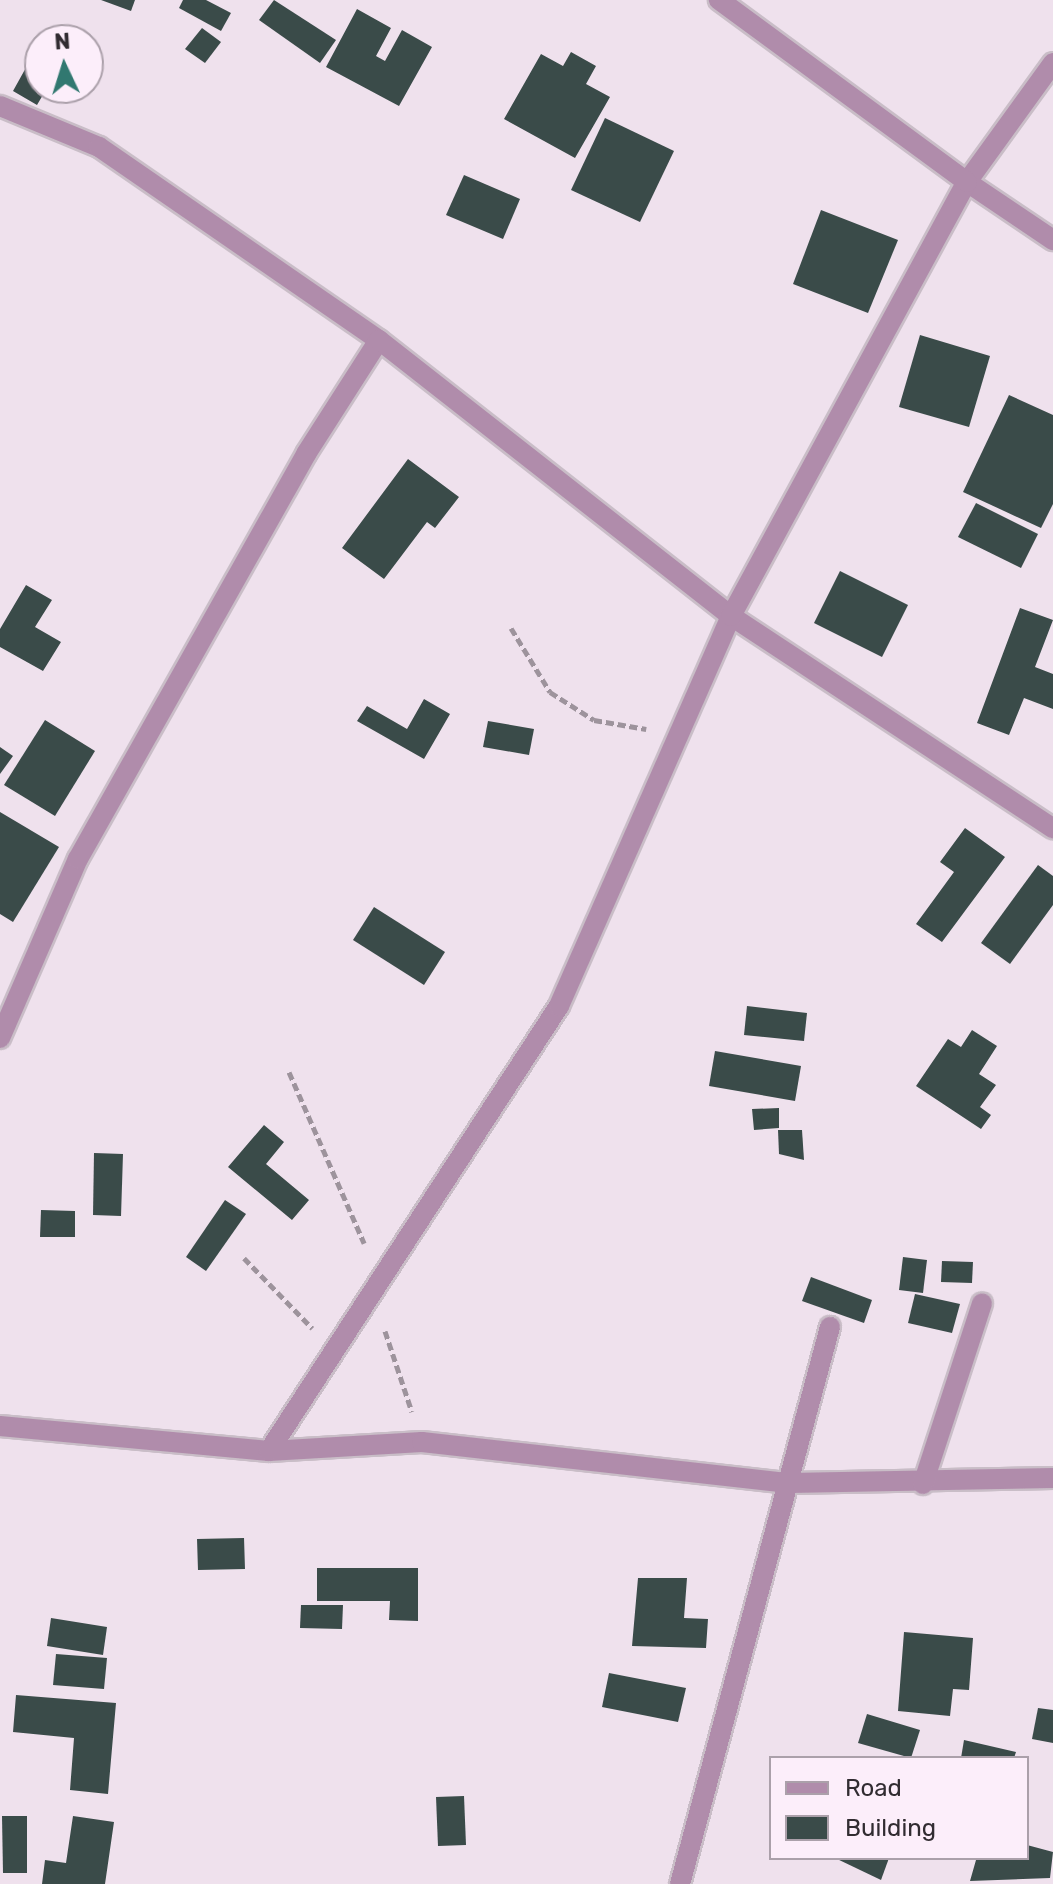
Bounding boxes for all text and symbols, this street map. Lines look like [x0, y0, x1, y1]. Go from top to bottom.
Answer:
north arrow [24, 24, 104, 104]
text: N [54, 28, 71, 56]
legend [769, 1756, 1029, 1860]
text: Road [845, 1774, 902, 1802]
text: Building [845, 1814, 936, 1842]

